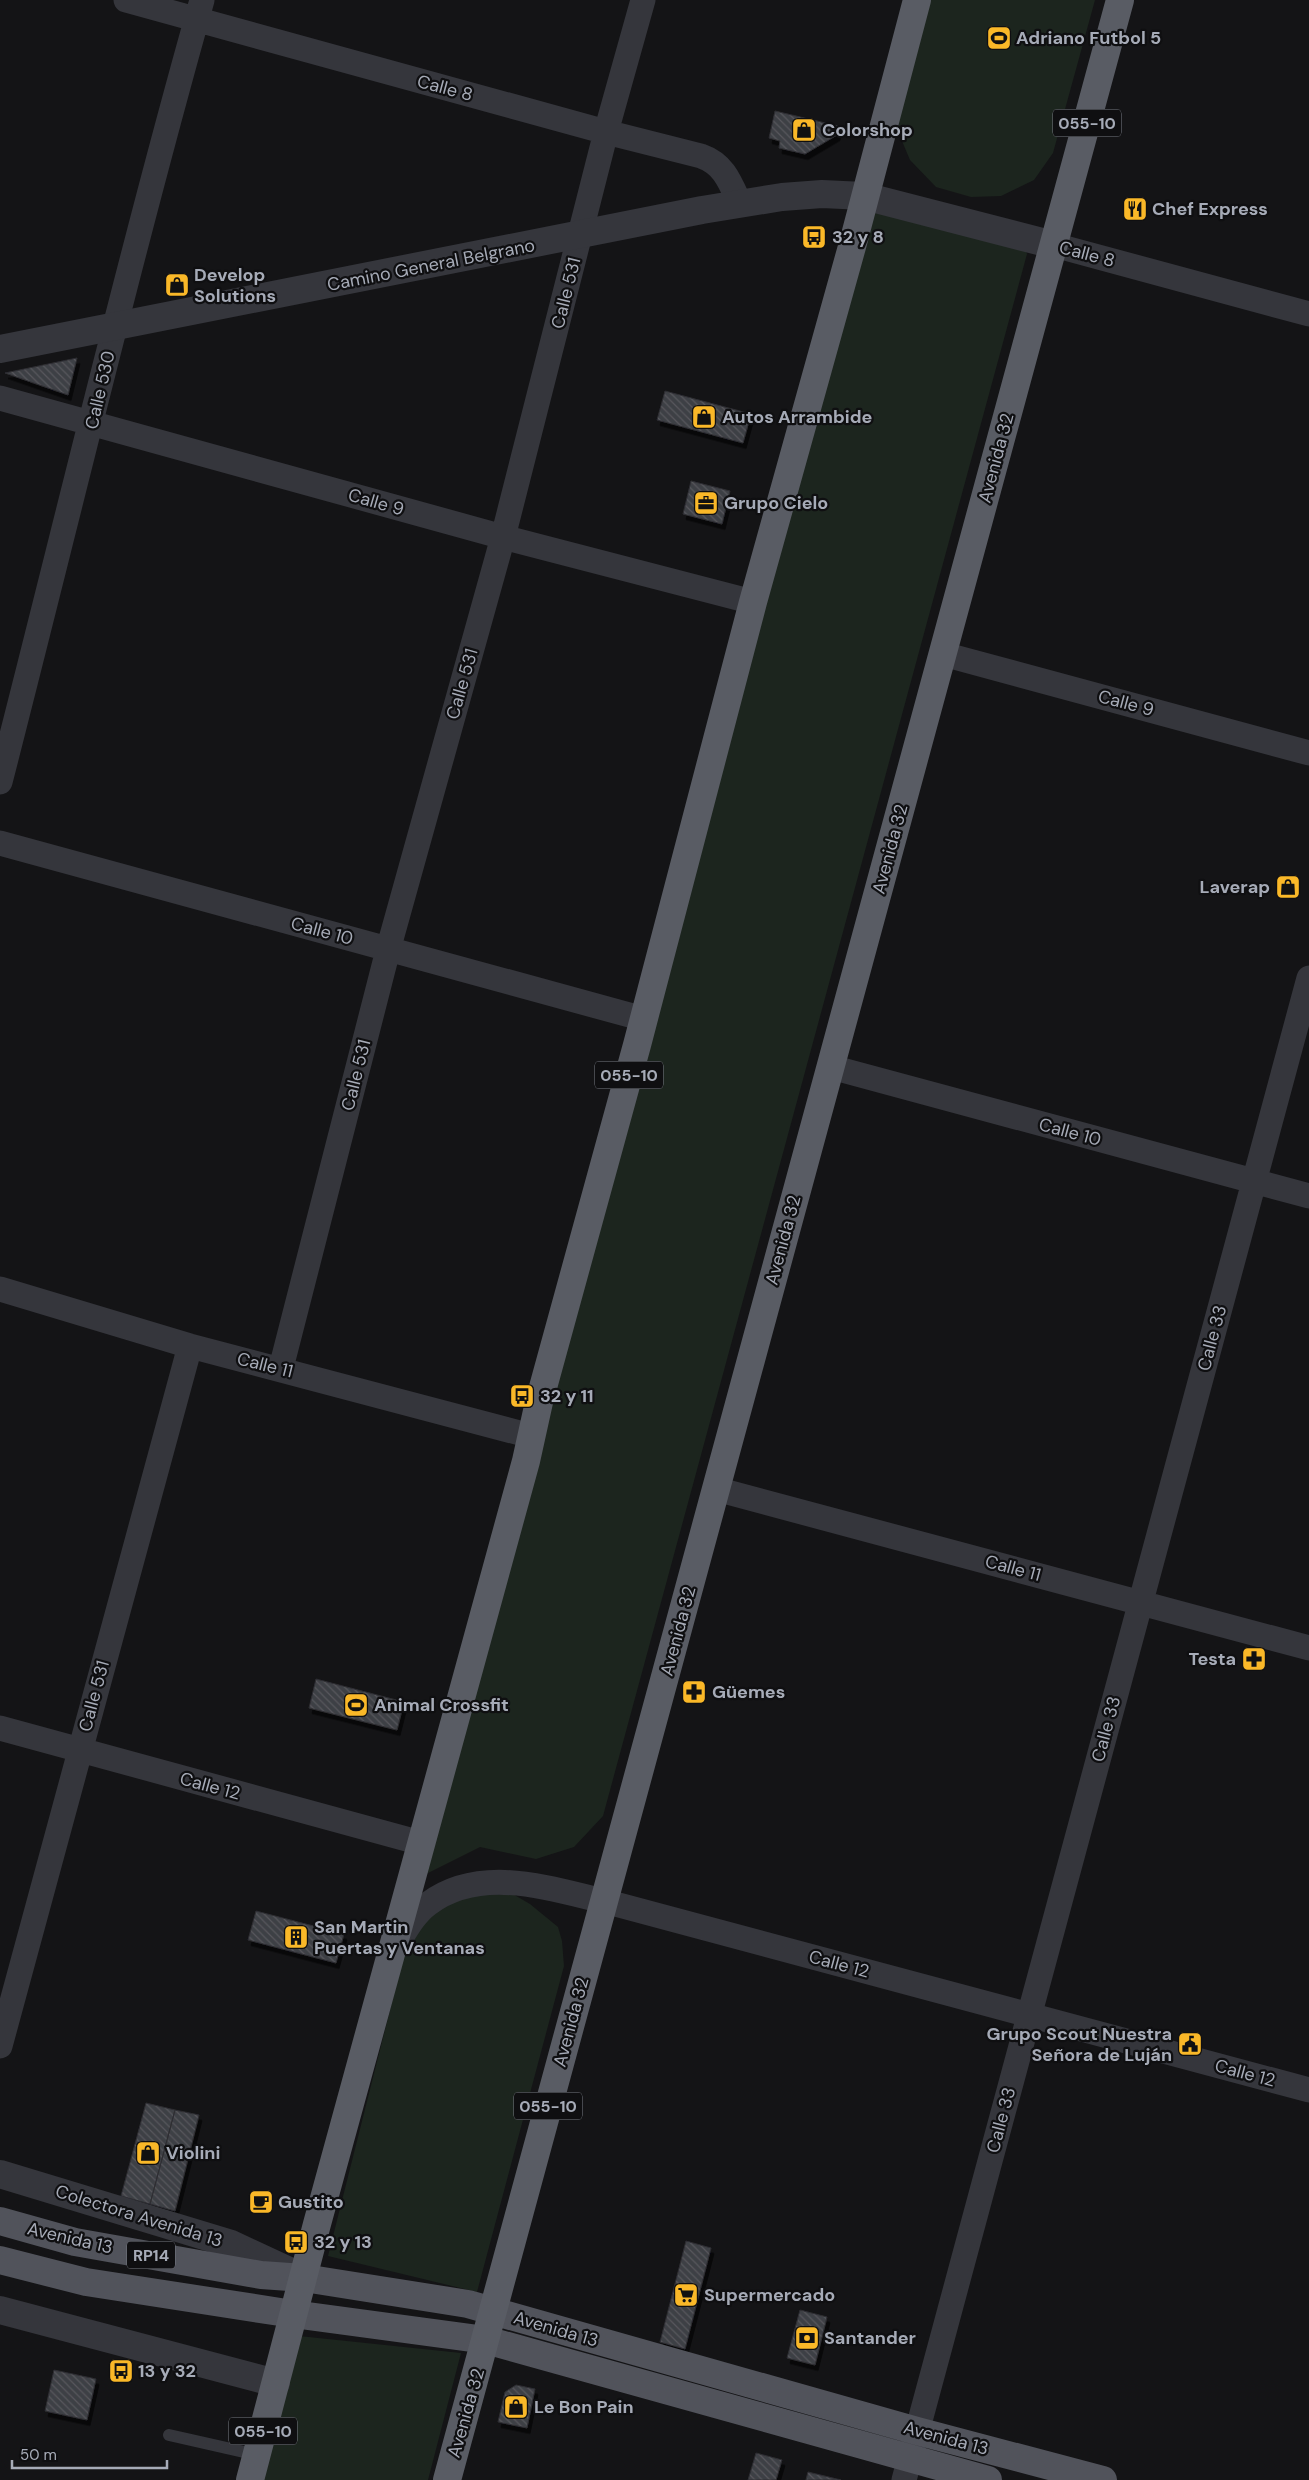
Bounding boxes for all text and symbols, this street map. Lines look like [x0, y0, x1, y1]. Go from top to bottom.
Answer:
sports icon: Adriano Futbol 5 [986, 25, 1012, 51]
place label: Adriano Futbol 5 [1016, 26, 1161, 50]
street label: Calle 8 [415, 69, 475, 107]
road number: 055-10 [1053, 110, 1121, 136]
shop icon: Colorshop [791, 117, 817, 143]
place label: Colorshop [822, 118, 913, 142]
restaurant icon: Chef Express [1122, 196, 1148, 222]
place label: Chef Express [1152, 197, 1268, 221]
bus stop icon: 32 y 8 [801, 224, 827, 250]
place label: 32 y 8 [832, 225, 884, 249]
street label: Camino General Belgrano [325, 233, 537, 297]
street label: Calle 8 [1057, 235, 1117, 273]
street label: Calle 531 [546, 255, 586, 331]
place label: Develop Solutions [194, 263, 276, 308]
shop icon: Develop Solutions [164, 272, 190, 298]
street label: Calle 530 [79, 348, 121, 432]
shop icon: Autos Arrambide [691, 404, 717, 430]
place label: Autos Arrambide [722, 405, 873, 429]
street label: Avenida 32 [973, 411, 1019, 505]
street label: Calle 9 [345, 483, 407, 521]
office icon: Grupo Cielo [693, 490, 719, 516]
place label: Grupo Cielo [724, 491, 828, 515]
street label: Calle 531 [440, 646, 484, 722]
street label: Calle 9 [1095, 684, 1157, 722]
street label: Avenida 32 [867, 802, 913, 896]
shop icon: Laverap [1275, 874, 1301, 900]
place label: Laverap [1199, 875, 1270, 899]
street label: Calle 10 [288, 911, 356, 951]
street label: Calle 531 [336, 1037, 376, 1113]
road number: 055-10 [595, 1062, 663, 1088]
street label: Calle 10 [1036, 1112, 1104, 1152]
street label: Avenida 32 [760, 1193, 806, 1287]
street label: Calle 33 [1192, 1303, 1232, 1373]
street label: Calle 11 [234, 1346, 296, 1384]
bus stop icon: 32 y 11 [509, 1383, 535, 1409]
place label: 32 y 11 [540, 1384, 594, 1408]
street label: Calle 11 [982, 1549, 1044, 1587]
street label: Avenida 32 [655, 1584, 701, 1678]
pharmacy icon: Testa [1241, 1646, 1267, 1672]
place label: Testa [1188, 1647, 1236, 1671]
street label: Calle 531 [73, 1658, 115, 1734]
pharmacy icon: Güemes [681, 1679, 707, 1705]
place label: Güemes [712, 1680, 785, 1704]
sports icon: Animal Crossfit [343, 1692, 369, 1718]
place label: Animal Crossfit [374, 1693, 509, 1717]
street label: Calle 33 [1086, 1694, 1126, 1764]
street label: Calle 12 [177, 1766, 243, 1806]
place label: San Martin Puertas y Ventanas [314, 1915, 485, 1960]
building icon: San Martin Puertas y Ventanas [283, 1924, 309, 1950]
street label: Calle 12 [806, 1944, 872, 1984]
street label: Avenida 32 [548, 1975, 594, 2069]
place label: Grupo Scout Nuestra Señora de Luján [987, 2022, 1172, 2067]
public building icon: Grupo Scout Nuestra Señora de Luján [1177, 2031, 1203, 2057]
street label: Calle 12 [1212, 2053, 1278, 2093]
street label: Calle 33 [981, 2085, 1021, 2155]
road number: 055-10 [514, 2092, 582, 2120]
shop icon: Violini [135, 2140, 161, 2166]
place label: Violini [166, 2141, 220, 2165]
street label: Colectora Avenida 13 [53, 2180, 225, 2252]
cafe icon: Gustito [248, 2189, 274, 2215]
place label: Gustito [278, 2190, 344, 2214]
street label: Avenida 13 [25, 2218, 115, 2258]
bus stop icon: 32 y 13 [283, 2229, 309, 2255]
place label: 32 y 13 [314, 2230, 372, 2254]
road number: RP14 [127, 2242, 175, 2268]
supermarket icon: Supermercado [673, 2282, 699, 2308]
place label: Supermercado [704, 2283, 835, 2307]
street label: Avenida 13 [511, 2305, 601, 2353]
bank icon: Santander [794, 2325, 820, 2351]
place label: Santander [824, 2326, 916, 2350]
bus stop icon: 13 y 32 [108, 2358, 134, 2384]
place label: 13 y 32 [138, 2359, 196, 2383]
street label: Avenida 32 [442, 2366, 490, 2460]
shop icon: Le Bon Pain [503, 2394, 529, 2420]
place label: Le Bon Pain [534, 2395, 634, 2419]
street label: Avenida 13 [901, 2415, 991, 2461]
road number: 055-10 [229, 2418, 297, 2444]
scale bar [12, 2438, 168, 2470]
text: 50 m [20, 2445, 57, 2465]

